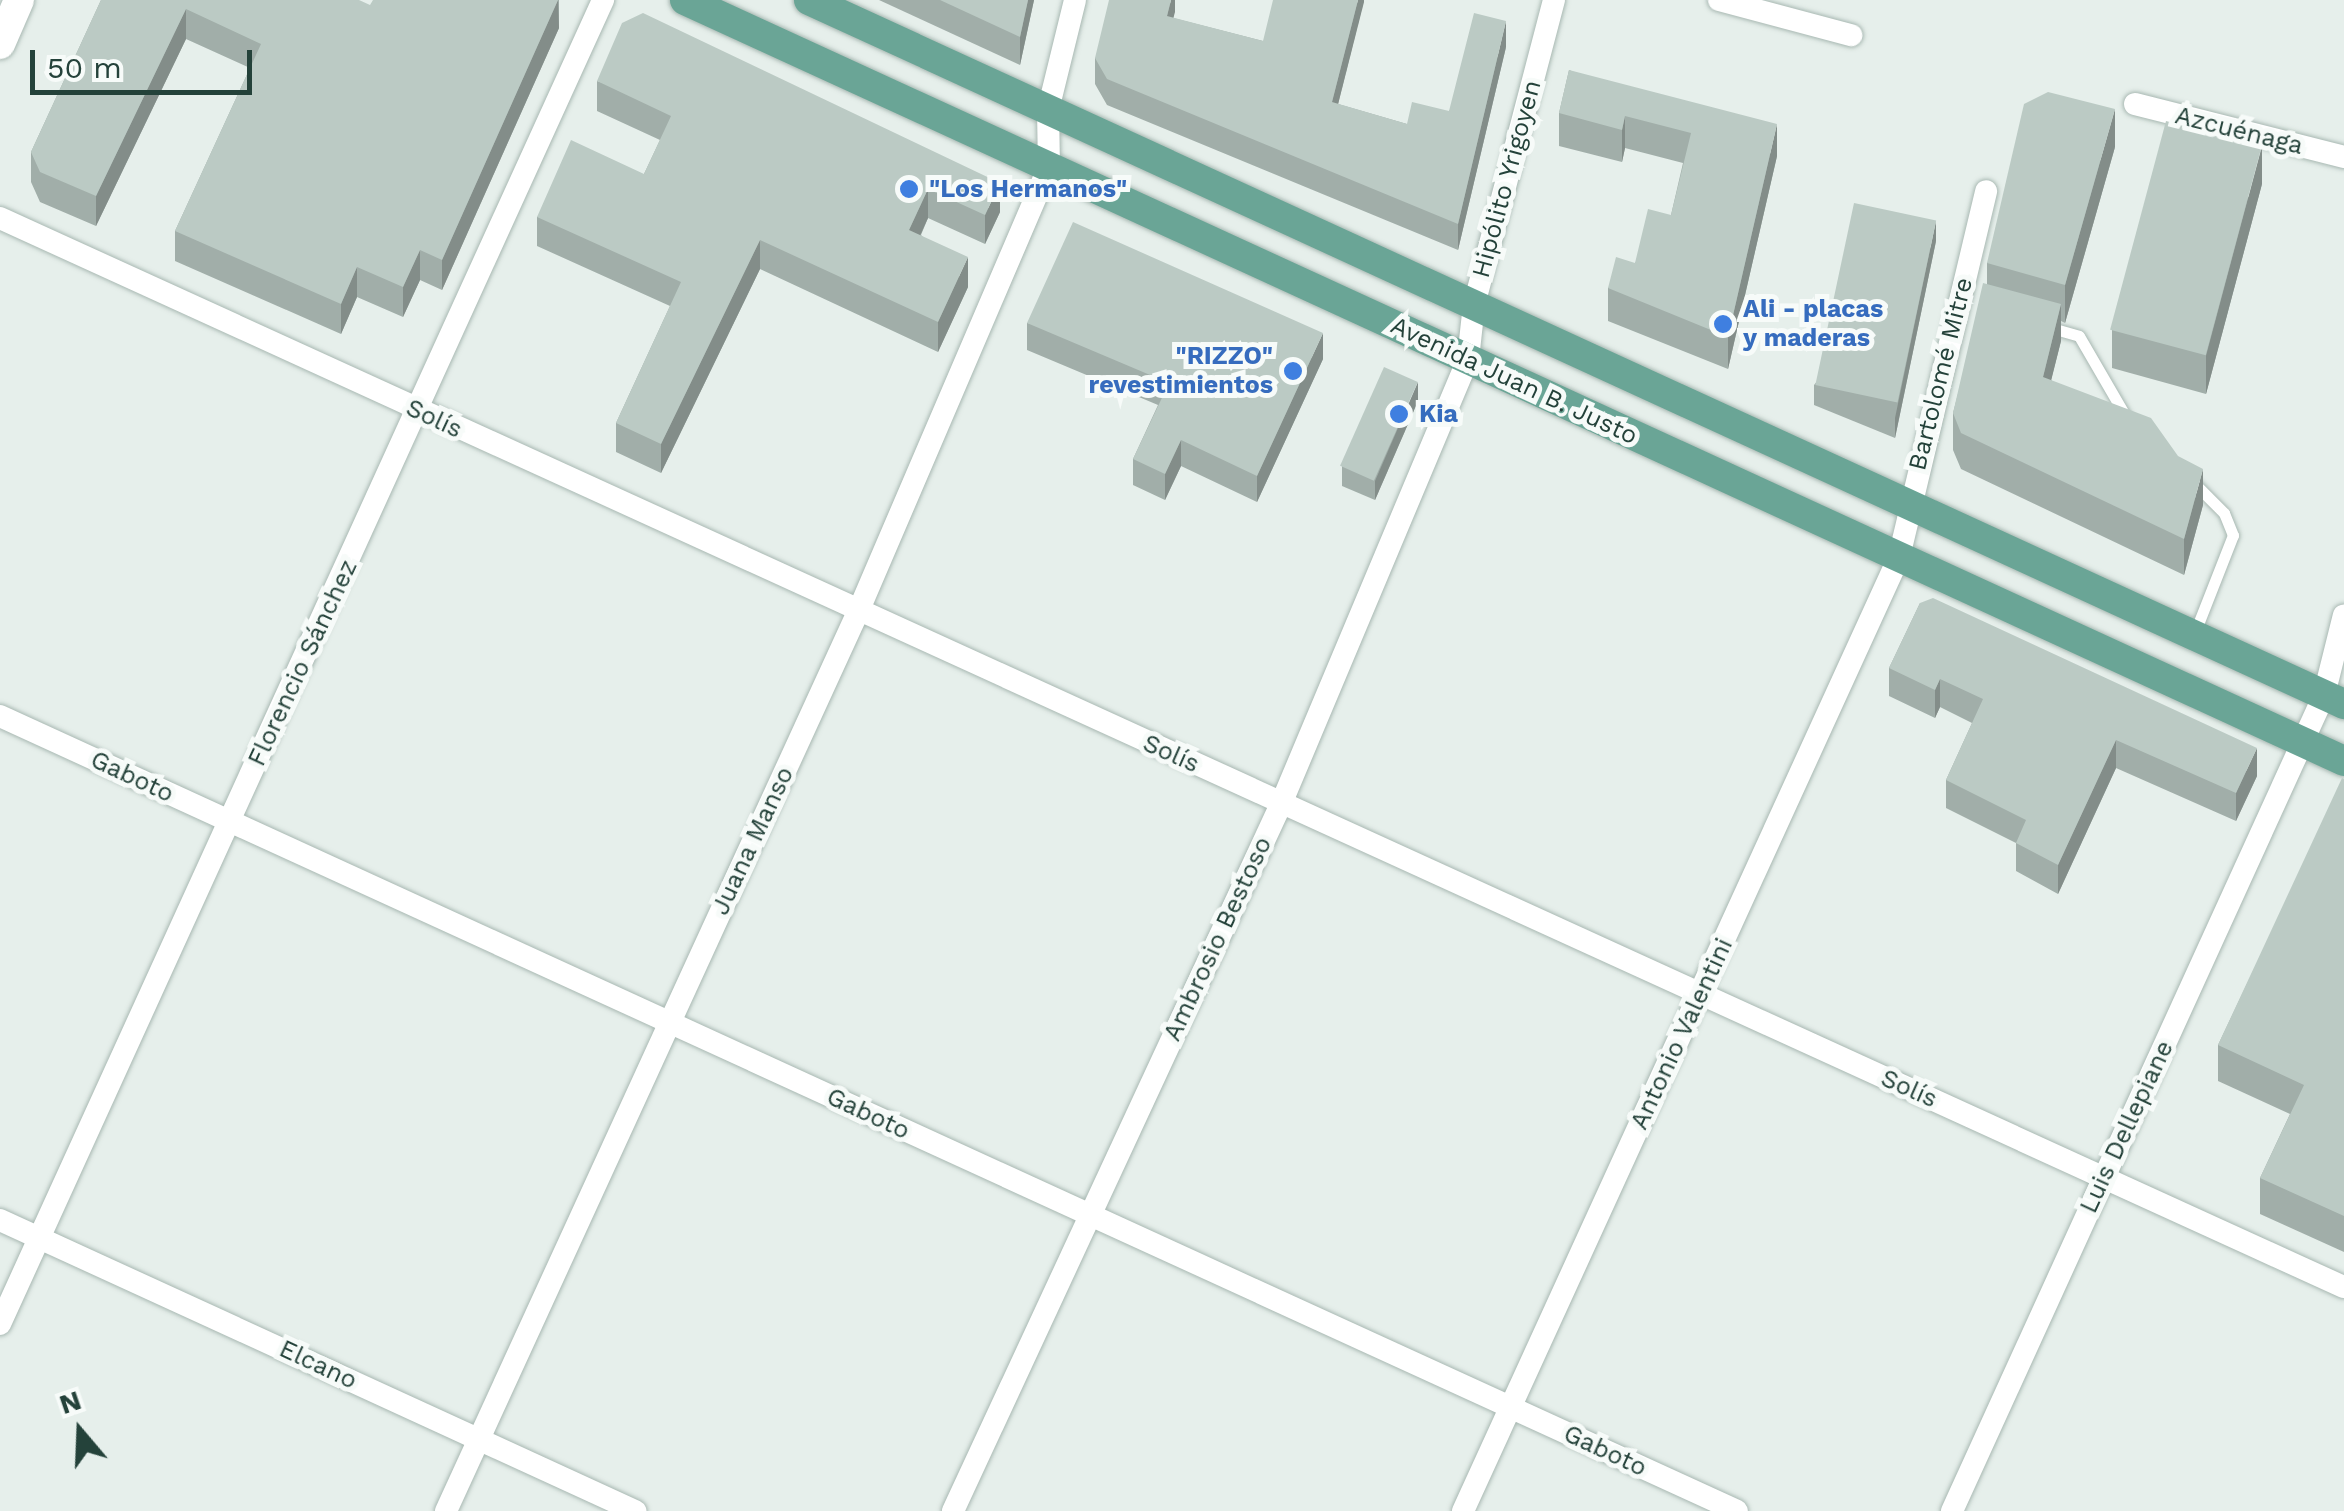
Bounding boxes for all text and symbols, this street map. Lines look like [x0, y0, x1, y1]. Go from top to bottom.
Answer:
scale bar [35, 30, 258, 92]
text: 50 m [47, 50, 122, 85]
street label: Hipólito Yrigoyen [1466, 76, 1548, 282]
street label: Azcuénaga [2172, 101, 2306, 161]
place label: "Los Hermanos" [929, 174, 1127, 204]
marker: "Los Hermanos" [898, 178, 920, 200]
street label: Bartolomé Mitre [1903, 275, 1979, 473]
place label: Ali - placas y maderas [1743, 295, 1883, 354]
street label: Avenida Juan B. Justo [1385, 310, 1643, 452]
marker: Ali - placas y maderas [1712, 313, 1734, 335]
place label: "RIZZO" revestimientos [1089, 342, 1273, 401]
marker: "RIZZO" revestimientos [1282, 360, 1304, 382]
street label: Solís [401, 393, 467, 445]
place label: Kia [1419, 399, 1458, 429]
marker: Kia [1388, 403, 1410, 425]
street label: Florencio Sánchez [242, 555, 364, 771]
street label: Solís [1138, 728, 1204, 780]
street label: Gaboto [86, 745, 178, 809]
street label: Juana Manso [705, 762, 801, 920]
street label: Ambrosio Bestoso [1158, 832, 1278, 1046]
street label: Antonio Valentini [1624, 933, 1740, 1135]
street label: Luis Dellepiane [2074, 1036, 2180, 1218]
street label: Solís [1876, 1063, 1942, 1115]
street label: Gaboto [822, 1082, 914, 1146]
street label: Elcano [274, 1334, 362, 1396]
north arrow [30, 1381, 130, 1481]
text: N [55, 1383, 85, 1421]
street label: Gaboto [1559, 1419, 1651, 1483]

